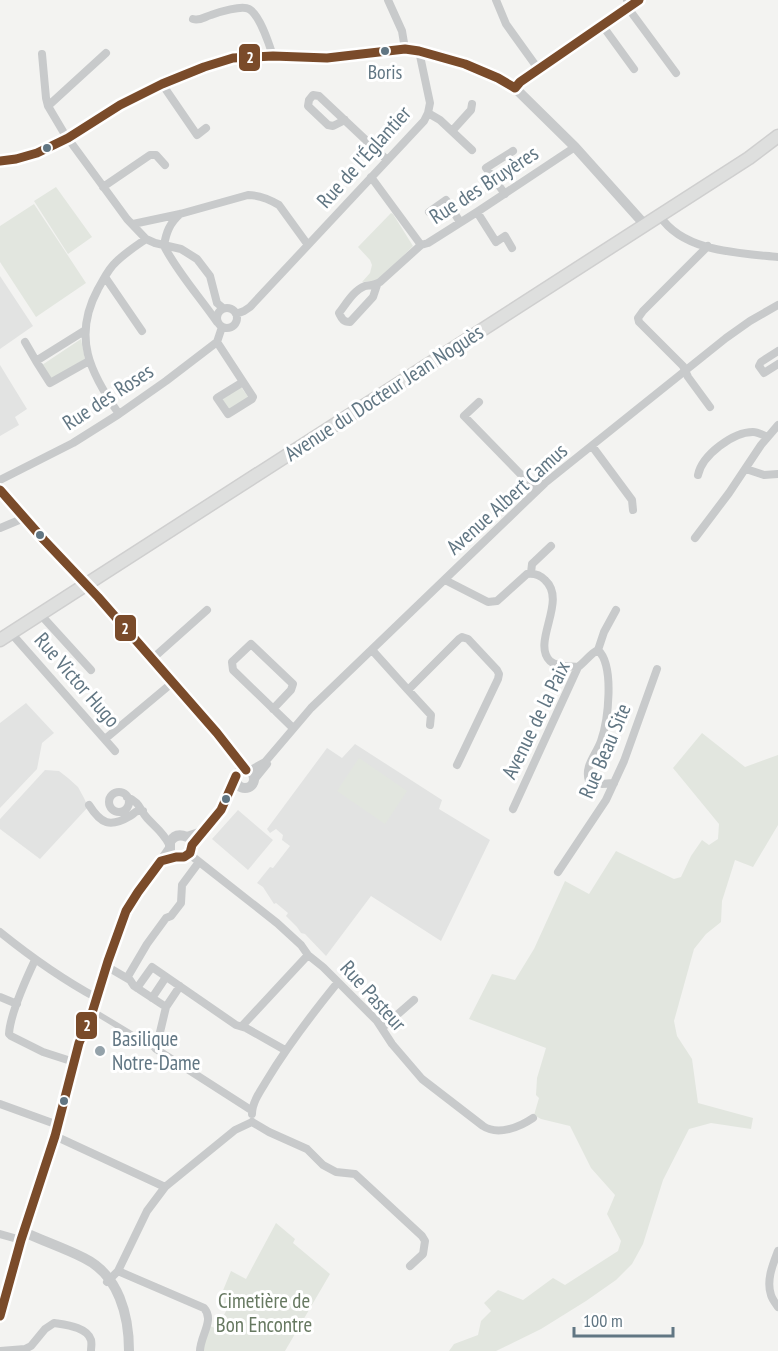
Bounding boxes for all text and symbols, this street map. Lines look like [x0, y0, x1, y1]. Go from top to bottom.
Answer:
line badge: 2 [238, 43, 261, 72]
marker: Boris [379, 45, 391, 57]
text: 2 [246, 47, 254, 67]
place label: Boris [368, 59, 403, 85]
street label: Rue de l'Églantier [311, 100, 417, 213]
street label: Rue des Bruyères [424, 139, 543, 230]
unlabelled marker [41, 142, 53, 154]
street label: Avenue du Docteur Jean Noguès [279, 318, 488, 467]
street label: Rue des Roses [57, 357, 158, 436]
street label: Avenue Albert Camus [441, 437, 573, 560]
unlabelled marker [34, 529, 46, 541]
line badge: 2 [114, 614, 137, 642]
text: 2 [121, 618, 129, 638]
street label: Rue Victor Hugo [29, 627, 126, 733]
street label: Avenue de la Paix [495, 656, 576, 783]
street label: Rue Beau Site [572, 699, 637, 802]
unlabelled marker [220, 793, 232, 805]
street label: Rue Pasteur [335, 955, 412, 1037]
line badge: 2 [75, 1011, 98, 1040]
text: 2 [83, 1015, 91, 1035]
place label: Basilique Notre-Dame [112, 1025, 200, 1076]
marker: Basilique Notre-Dame [93, 1044, 107, 1058]
unlabelled marker [58, 1095, 70, 1107]
park label: Cimetière de Bon Encontre [216, 1287, 312, 1338]
scale bar [574, 1300, 673, 1338]
text: 100 m [583, 1309, 623, 1332]

